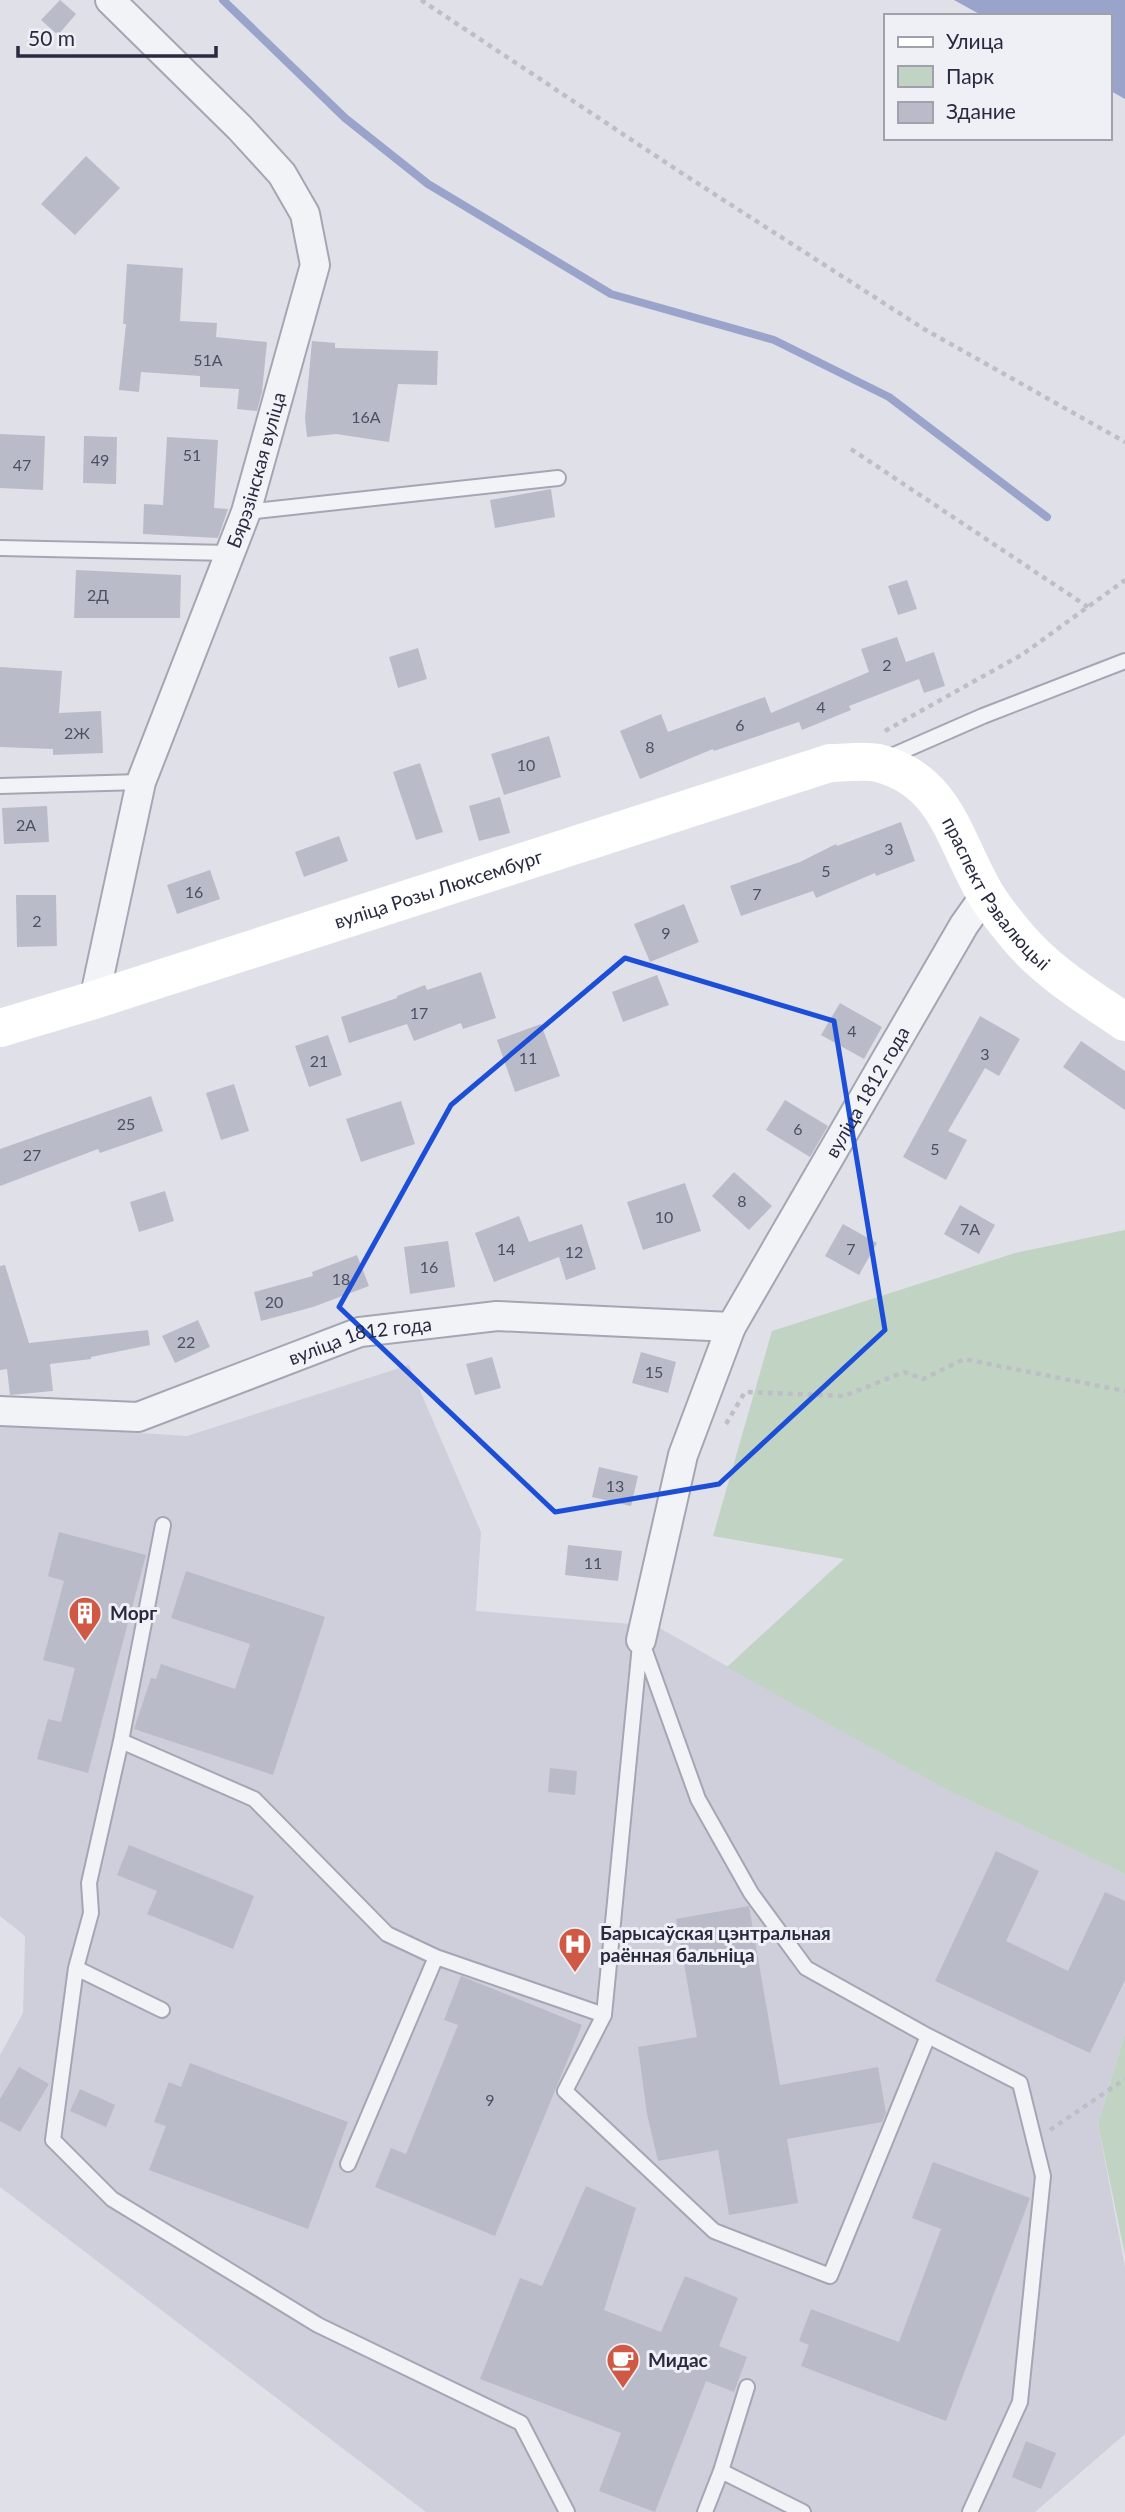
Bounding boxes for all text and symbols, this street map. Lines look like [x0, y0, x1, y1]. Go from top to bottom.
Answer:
scale bar [18, 14, 215, 58]
legend [884, 14, 1111, 140]
text: 50 m [28, 25, 75, 50]
text: Улица [946, 28, 1004, 53]
text: Парк [946, 63, 994, 88]
text: Здание [946, 98, 1016, 123]
house number: 51А [193, 350, 223, 369]
street label: Бярэзінская вуліца [221, 389, 290, 551]
house number: 16А [351, 407, 381, 426]
house number: 51 [183, 445, 201, 464]
house number: 49 [91, 450, 109, 469]
house number: 47 [13, 455, 31, 474]
house number: 2Д [87, 585, 109, 604]
house number: 2 [882, 655, 892, 674]
house number: 4 [816, 697, 826, 716]
house number: 6 [735, 715, 745, 734]
house number: 2Ж [64, 723, 90, 742]
house number: 8 [645, 737, 655, 756]
house number: 10 [517, 755, 535, 774]
street label: праспект Рэвалюцыі [938, 812, 1055, 975]
house number: 2А [16, 815, 36, 834]
house number: 3 [884, 839, 894, 858]
street label: вуліца Розы Люксембург [331, 844, 546, 933]
house number: 5 [821, 861, 831, 880]
house number: 16 [185, 882, 203, 901]
house number: 7 [752, 884, 762, 903]
house number: 2 [32, 911, 42, 930]
house number: 9 [661, 923, 671, 942]
house number: 17 [410, 1003, 428, 1022]
house number: 4 [847, 1021, 857, 1040]
street label: вуліца 1812 года [820, 1022, 914, 1161]
house number: 3 [980, 1044, 990, 1063]
house number: 11 [519, 1048, 537, 1067]
house number: 21 [310, 1051, 328, 1070]
house number: 25 [117, 1114, 135, 1133]
house number: 6 [793, 1119, 803, 1138]
house number: 5 [930, 1139, 940, 1158]
house number: 27 [23, 1145, 41, 1164]
house number: 8 [737, 1191, 747, 1210]
house number: 10 [655, 1207, 673, 1226]
house number: 7А [960, 1219, 980, 1238]
house number: 14 [497, 1239, 515, 1258]
house number: 7 [846, 1239, 856, 1258]
house number: 12 [565, 1242, 583, 1261]
house number: 16 [420, 1257, 438, 1276]
house number: 18 [332, 1269, 350, 1288]
house number: 20 [265, 1292, 283, 1311]
street label: вуліца 1812 года [285, 1312, 433, 1369]
house number: 22 [177, 1332, 195, 1351]
house number: 15 [645, 1362, 663, 1381]
house number: 13 [606, 1476, 624, 1495]
house number: 11 [584, 1553, 602, 1572]
building icon: Морг [66, 1594, 104, 1643]
place label: Морг [110, 1601, 157, 1624]
place label: Барысаўская цэнтральная раённая бальніца [600, 1921, 831, 1966]
hospital icon: Барысаўская цэнтральная раённая бальніца [556, 1925, 594, 1974]
house number: 9 [485, 2090, 495, 2109]
cafe icon: Мидас [604, 2341, 642, 2390]
place label: Мидас [648, 2348, 708, 2371]

